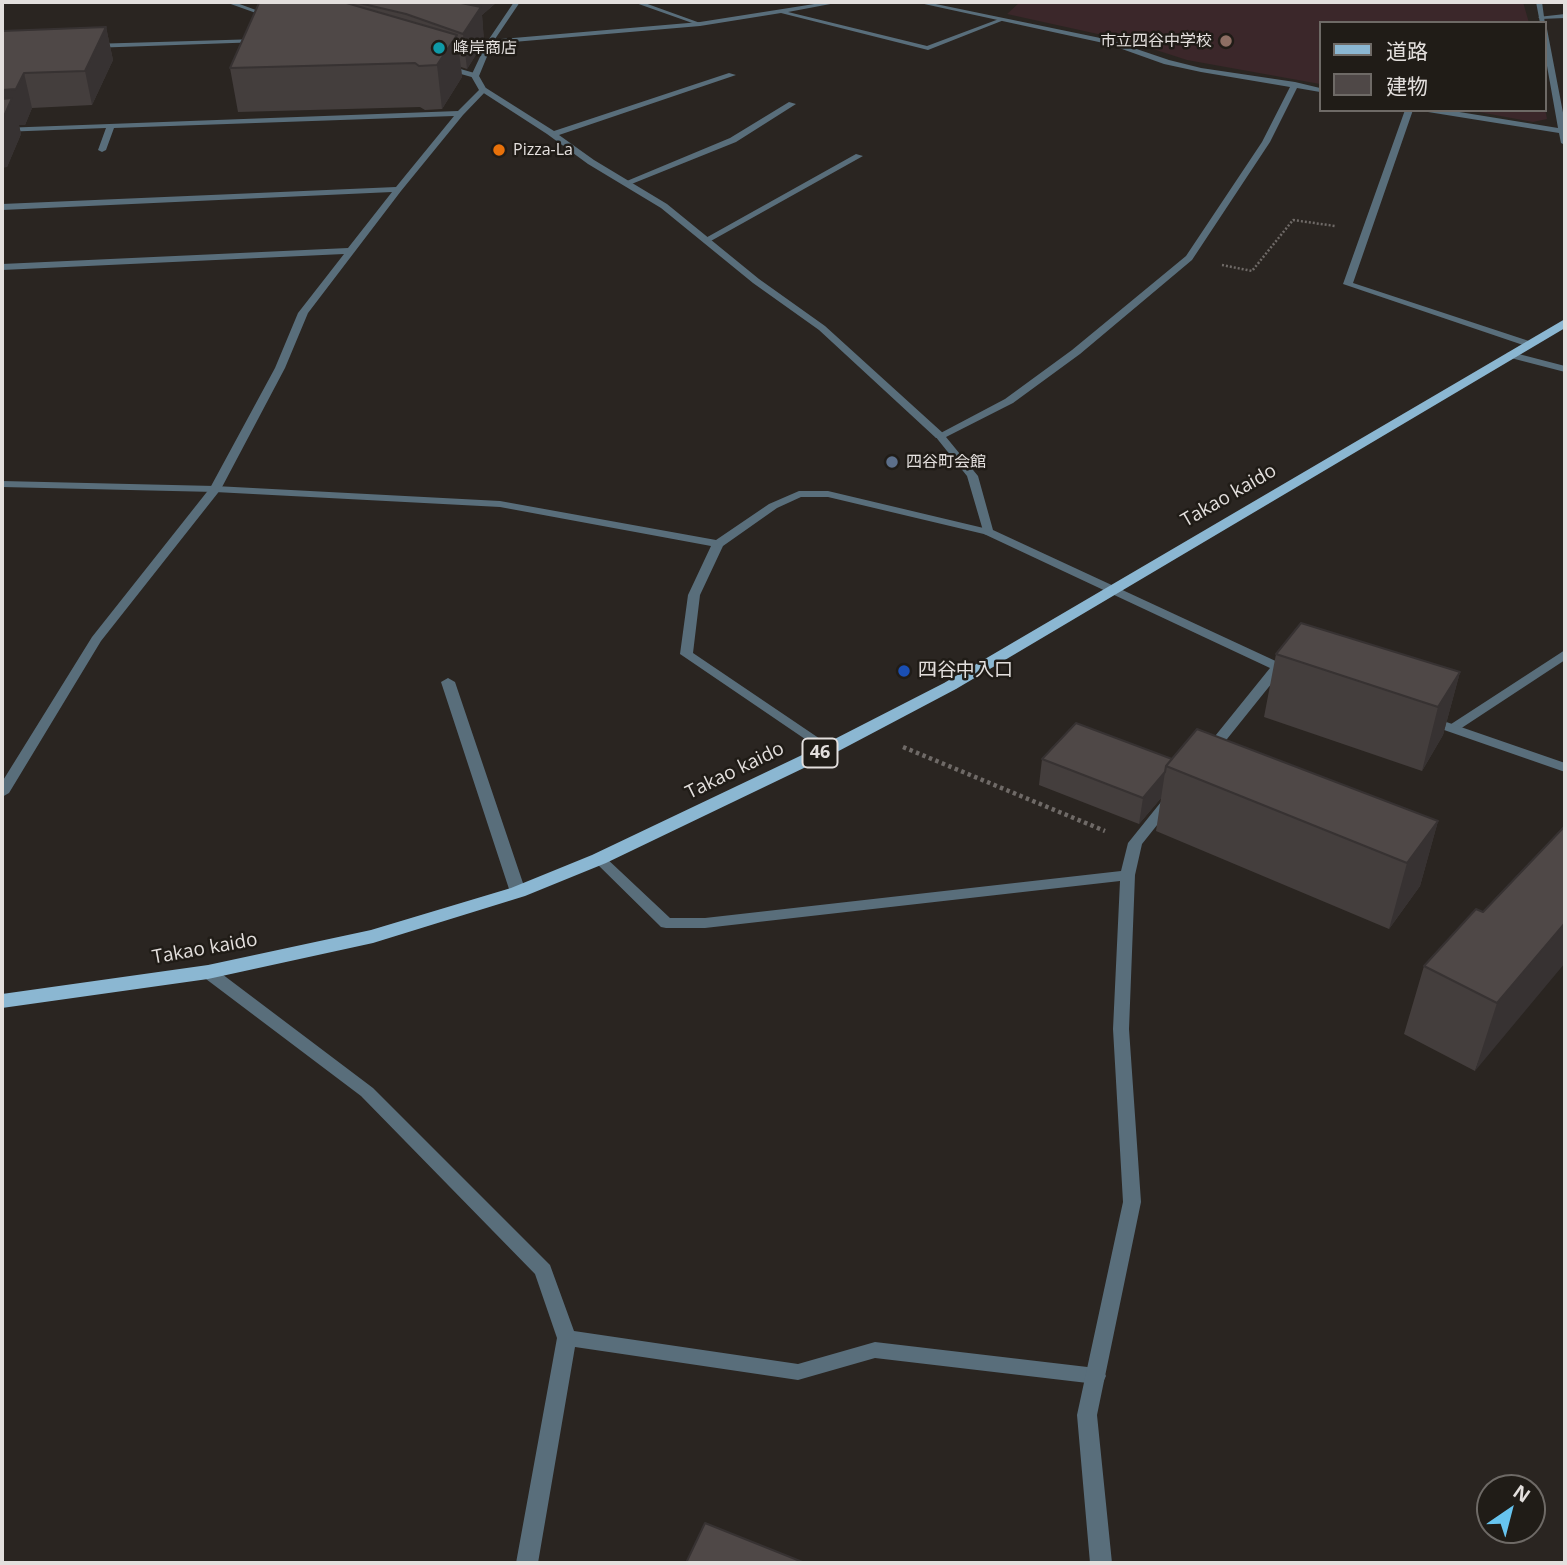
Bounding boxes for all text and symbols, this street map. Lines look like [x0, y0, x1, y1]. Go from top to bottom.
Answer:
legend [1318, 21, 1546, 112]
place label: 市立四谷中学校 [1100, 31, 1212, 51]
marker: 市立四谷中学校 [1218, 33, 1234, 49]
text: 道路 [1386, 37, 1428, 65]
place label: 峰岸商店 [453, 38, 517, 58]
marker: 峰岸商店 [431, 40, 447, 56]
text: 建物 [1386, 72, 1428, 100]
place label: Pizza-La [513, 140, 573, 160]
marker: Pizza-La [491, 142, 507, 158]
place label: 四谷町会館 [906, 452, 986, 472]
marker: 四谷町会館 [884, 454, 900, 470]
street label: Takao kaido [1177, 460, 1281, 532]
place label: 四谷中入口 [918, 660, 1013, 682]
marker: 四谷中入口 [896, 663, 912, 679]
street label: Takao kaido [682, 737, 788, 805]
road number: 46 [802, 738, 838, 768]
street label: Takao kaido [151, 929, 259, 969]
north arrow [1476, 1474, 1546, 1544]
text: N [1508, 1478, 1536, 1509]

